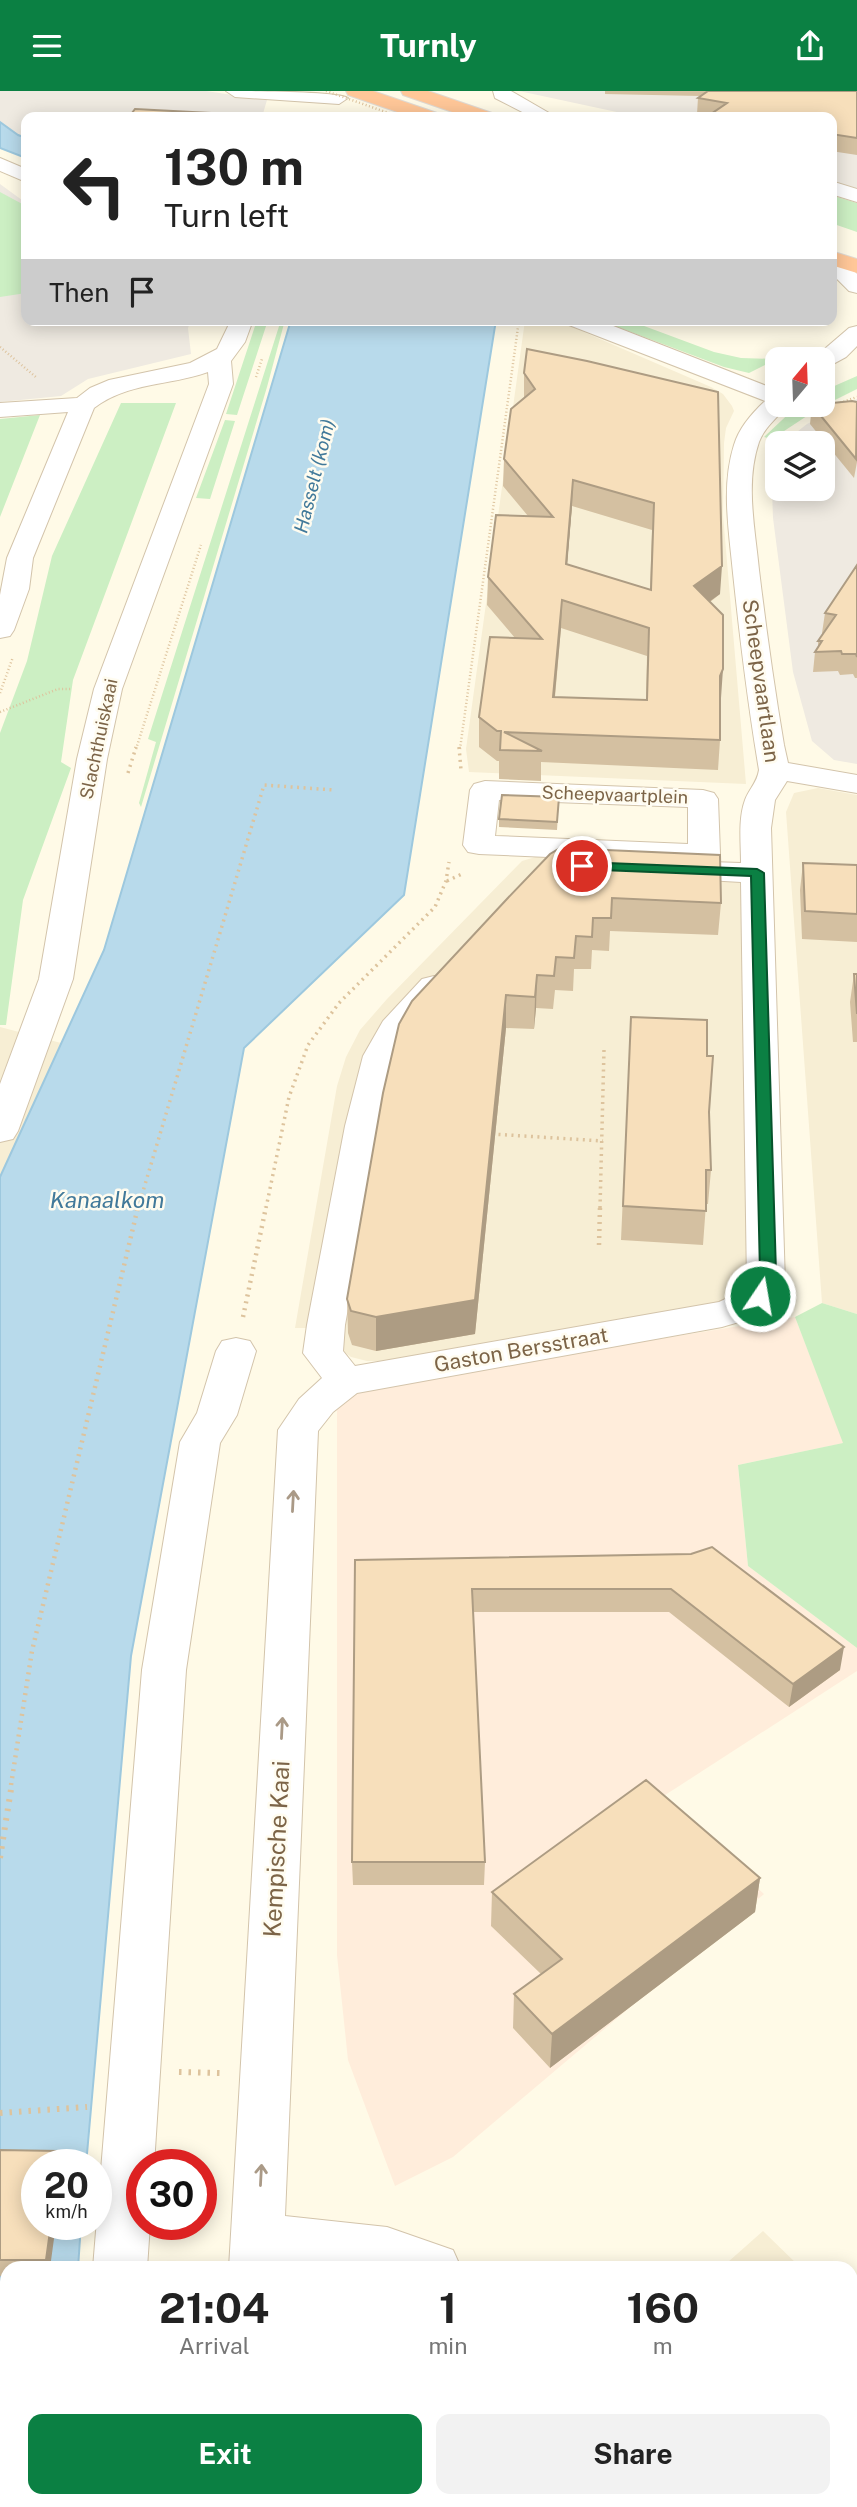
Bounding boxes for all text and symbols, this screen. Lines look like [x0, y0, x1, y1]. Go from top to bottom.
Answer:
icon: menu [28, 27, 66, 65]
text: Turnly [380, 27, 477, 64]
icon: share [791, 27, 829, 65]
text: 130 m [164, 138, 304, 196]
icon: left [49, 140, 140, 231]
text: Turn left [164, 197, 289, 234]
icon: arrive [123, 273, 161, 311]
text: Then [49, 277, 109, 308]
north arrow [765, 347, 835, 417]
map controls [765, 347, 835, 501]
water label: Hasselt (kom) [289, 417, 339, 535]
button: layers [765, 431, 835, 501]
street label: Scheepvaartlaan [738, 598, 785, 764]
street label: Slachthuiskaai [75, 677, 122, 801]
street label: Scheepvaartplein [541, 781, 689, 808]
pin [552, 836, 612, 896]
icon: arrive [563, 847, 601, 885]
water label: Kanaalkom [50, 1186, 164, 1213]
position arrow [723, 1259, 797, 1333]
street label: Gaston Bersstraat [432, 1322, 610, 1377]
one-way arrow [286, 1489, 299, 1512]
one-way arrow [276, 1717, 289, 1740]
street label: Kempische Kaai [257, 1760, 295, 1938]
speed limit sign: 30 [126, 2149, 217, 2240]
one-way arrow [255, 2164, 268, 2187]
text: 20 [44, 2165, 89, 2206]
text: km/h [45, 2201, 88, 2222]
text: 21:04 [159, 2283, 269, 2332]
text: 1 [439, 2283, 457, 2332]
text: 160 [626, 2283, 699, 2332]
text: Arrival [179, 2332, 250, 2359]
text: min [428, 2332, 467, 2359]
text: m [653, 2332, 673, 2359]
button: Exit [28, 2414, 422, 2494]
button: Share [436, 2414, 830, 2494]

